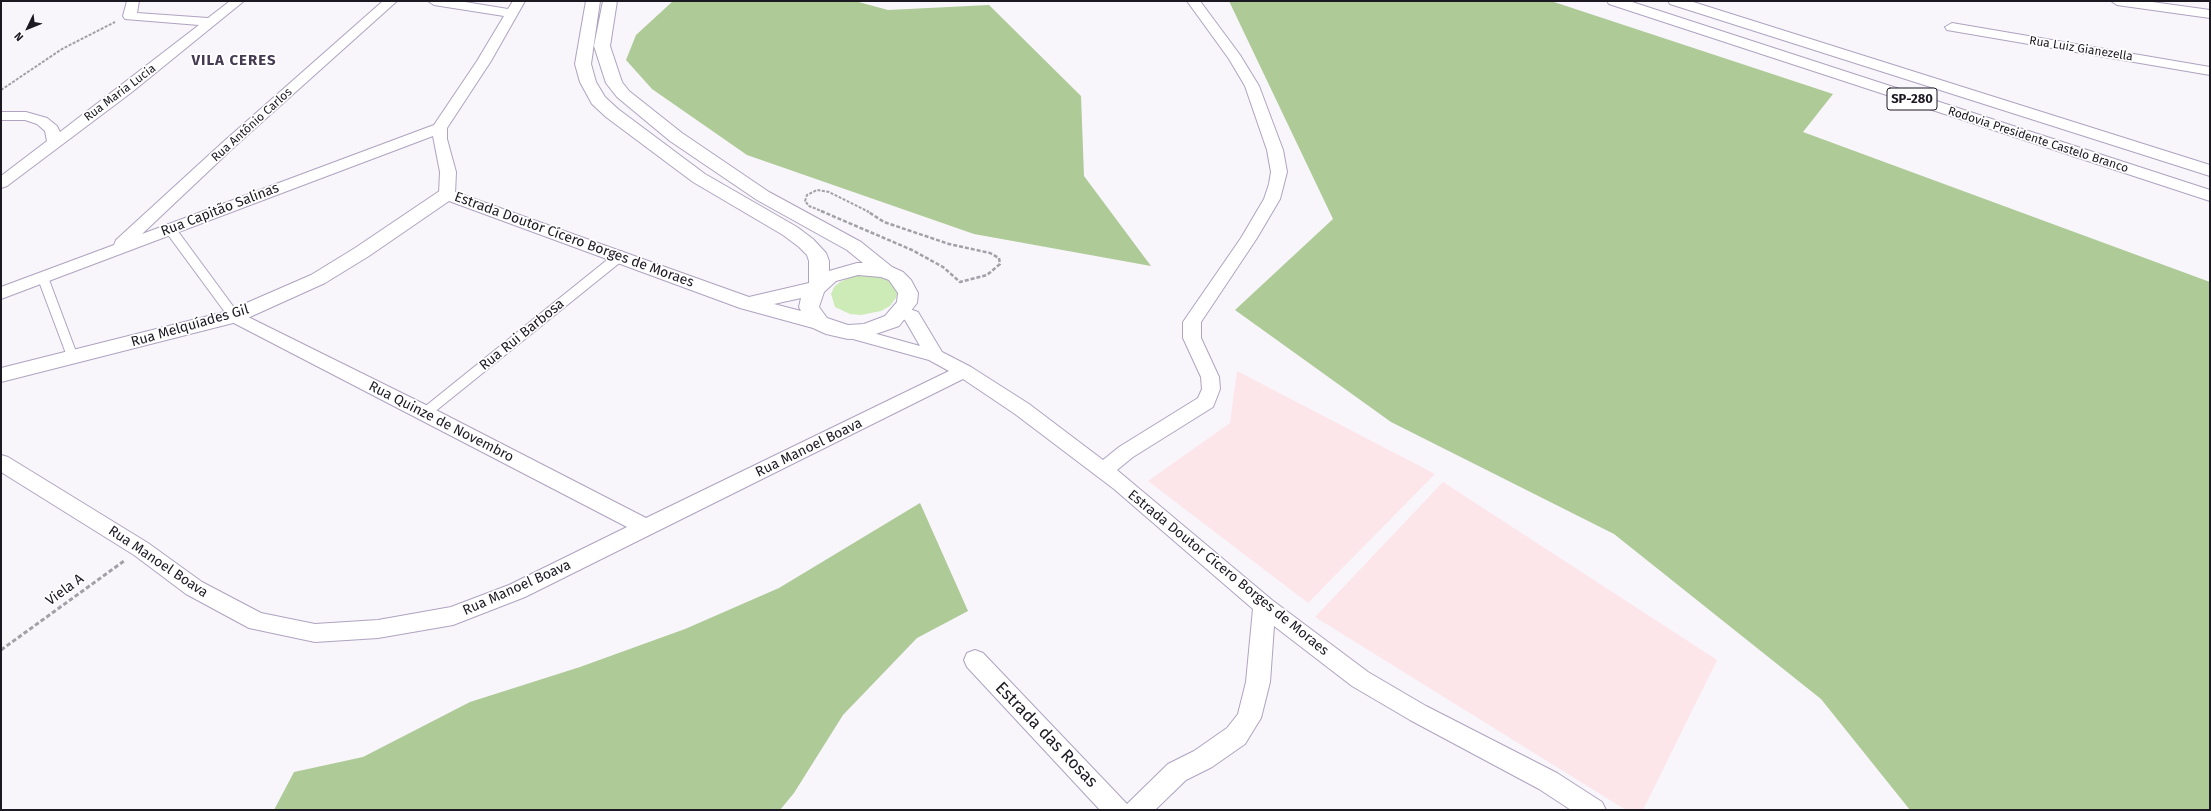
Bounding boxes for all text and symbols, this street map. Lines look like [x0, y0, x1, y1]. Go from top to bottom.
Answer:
north arrow [8, 8, 48, 48]
text: N [12, 29, 26, 44]
street label: Rua Luiz Gianezella [2028, 34, 2134, 64]
district label: VILA CERES [191, 52, 277, 70]
street label: Rua Maria Lucia [81, 61, 159, 125]
street label: Rua Antônio Carlos [209, 85, 295, 165]
road number: SP-280 [1887, 88, 1937, 110]
street label: Rodovia Presidente Castelo Branco [1946, 104, 2130, 176]
street label: Rua Capitão Salinas [158, 180, 282, 240]
street label: Estrada Doutor Cícero Borges de Moraes [452, 189, 696, 291]
street label: Rua Rui Barbosa [476, 296, 568, 374]
street label: Rua Melquíades Gil [129, 301, 251, 351]
street label: Rua Quinze de Novembro [366, 378, 516, 466]
street label: Rua Manoel Boava [753, 415, 865, 481]
street label: Estrada Doutor Cícero Borges de Moraes [1124, 487, 1332, 659]
street label: Rua Manoel Boava [105, 522, 211, 602]
street label: Rua Manoel Boava [460, 557, 574, 619]
street label: Viela A [43, 571, 87, 609]
street label: Estrada das Rosas [991, 678, 1101, 792]

